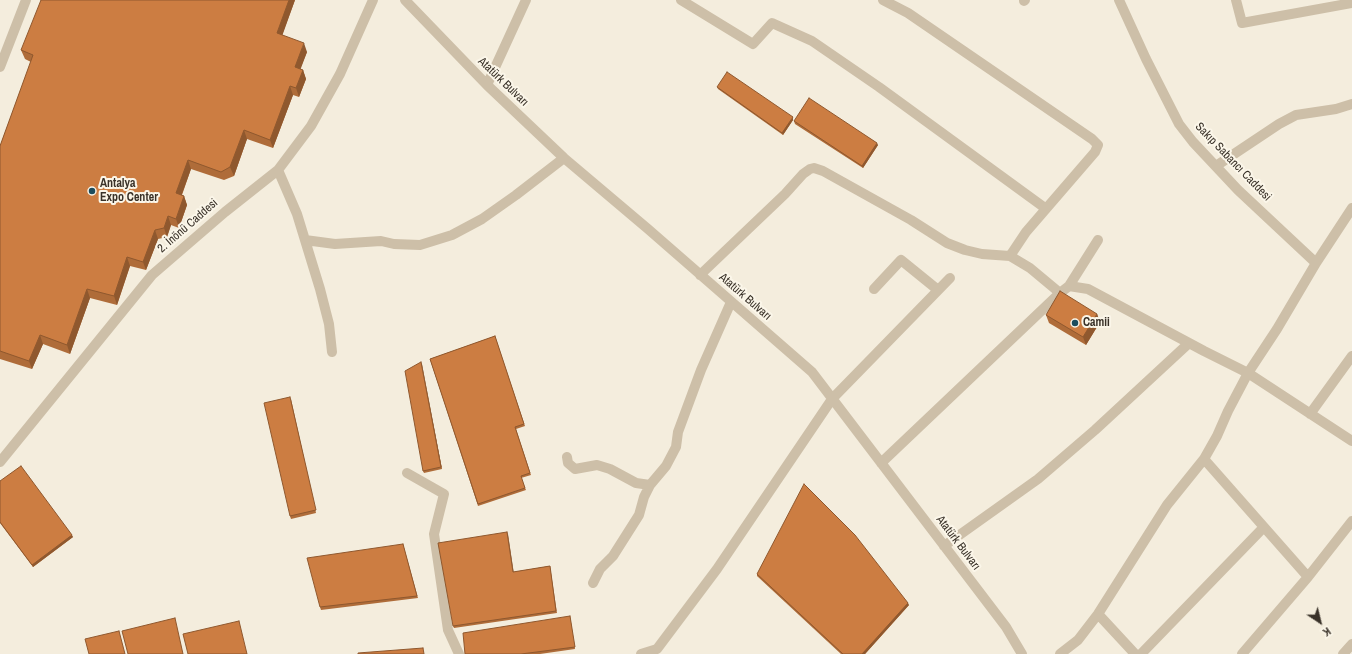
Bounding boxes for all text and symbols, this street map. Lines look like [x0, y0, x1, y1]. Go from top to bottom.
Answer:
street label: Atatürk Bulvarı [475, 54, 531, 110]
street label: Sakıp Sabancı Caddesi [1192, 120, 1274, 204]
place label: Antalya Expo Center [100, 177, 158, 205]
marker: Antalya Expo Center [87, 186, 97, 196]
street label: 2. İnönü Caddesi [155, 196, 221, 256]
street label: Atatürk Bulvarı [716, 270, 774, 324]
place label: Camii [1083, 316, 1110, 330]
marker: Camii [1070, 318, 1080, 328]
street label: Atatürk Bulvarı [933, 513, 983, 573]
north arrow [1300, 602, 1340, 642]
text: K [1320, 624, 1334, 639]

